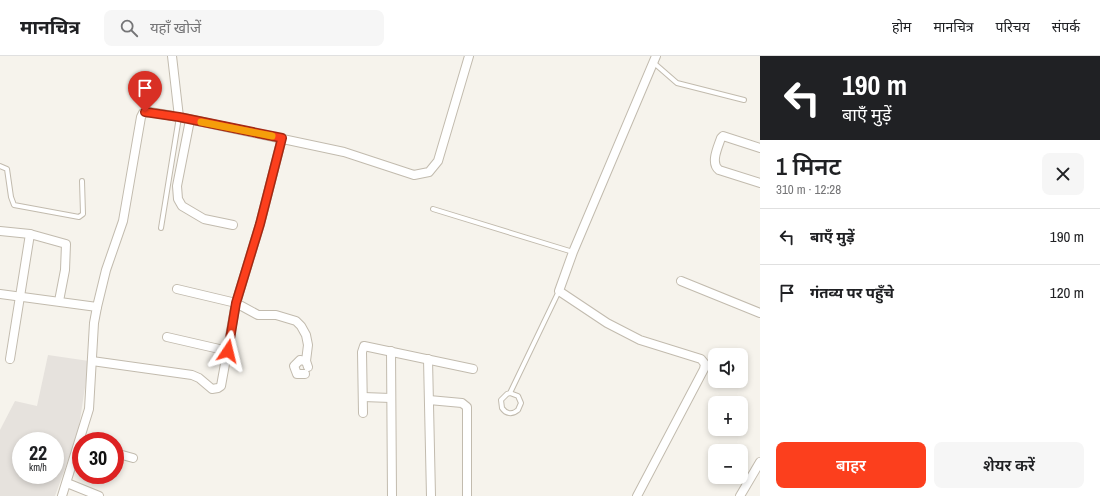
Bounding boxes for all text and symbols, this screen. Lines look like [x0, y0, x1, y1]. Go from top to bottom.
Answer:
search box [104, 10, 384, 46]
text: मानचित्र [20, 14, 80, 40]
icon: search [118, 17, 140, 39]
text: यहाँ खोजें [150, 17, 201, 38]
text: होम [892, 18, 911, 36]
text: मानचित्र [933, 18, 974, 36]
text: परिचय [996, 18, 1030, 36]
text: संपर्क [1052, 18, 1080, 36]
text: 190 m [842, 66, 907, 104]
pin [128, 71, 162, 112]
icon: left [776, 72, 828, 124]
icon: arrive [134, 77, 156, 99]
text: बाएँ मुड़ें [842, 102, 891, 127]
text: 1 मिनट [776, 150, 841, 182]
button: close [1042, 153, 1084, 195]
text: 310 m · 12:28 [776, 181, 841, 198]
icon: left [776, 226, 798, 248]
text: बाएँ मुड़ें [810, 226, 855, 247]
text: 190 m [1050, 226, 1084, 247]
icon: arrive [776, 282, 798, 304]
text: गंतव्य पर पहुँचे [810, 282, 894, 303]
text: 120 m [1050, 282, 1084, 303]
position arrow [207, 330, 249, 372]
map controls [708, 348, 748, 484]
button: sound [708, 348, 748, 388]
button: + [708, 396, 748, 436]
speed limit sign: 30 [72, 432, 124, 484]
text: 22 [29, 439, 47, 466]
button: बाहर [776, 442, 926, 488]
button: शेयर करें [934, 442, 1084, 488]
button: − [708, 444, 748, 484]
text: km/h [29, 461, 47, 474]

